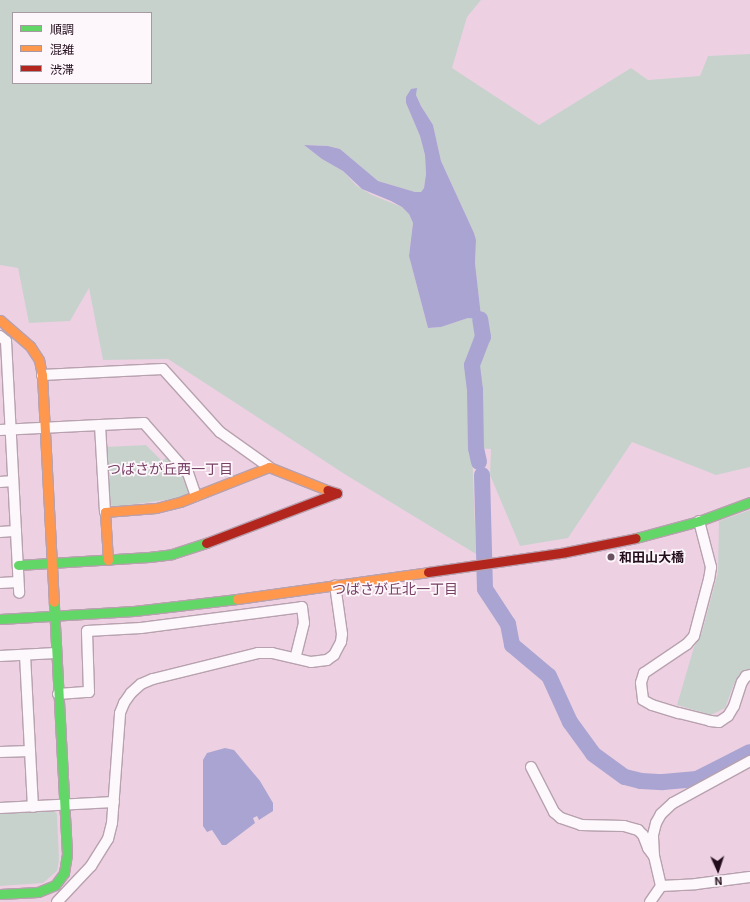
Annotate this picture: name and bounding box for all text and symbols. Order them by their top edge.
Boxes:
legend [12,12,152,84]
text: 順調 [50,20,74,37]
text: 混雑 [50,40,74,57]
text: 渋滞 [50,60,74,77]
district label: つばさが丘西一丁目 [107,460,233,476]
place label: 和田山大橋 [619,549,684,565]
marker: 和田山大橋 [606,552,616,562]
district label: つばさが丘北一丁目 [332,580,458,596]
north arrow [698,850,738,890]
text: N [714,874,723,890]

